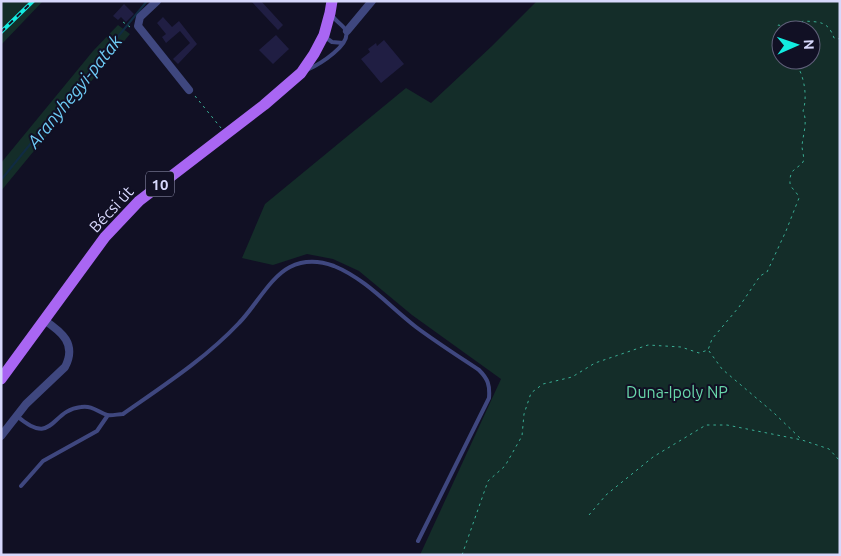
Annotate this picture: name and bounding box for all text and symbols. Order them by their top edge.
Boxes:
north arrow [771,20,821,70]
water label: Aranyhegyi-patak [22,30,126,152]
text: N [801,39,817,50]
road number: 10 [146,172,174,196]
street label: Bécsi út [85,182,137,236]
park label: Duna-Ipoly NP [626,383,728,401]

